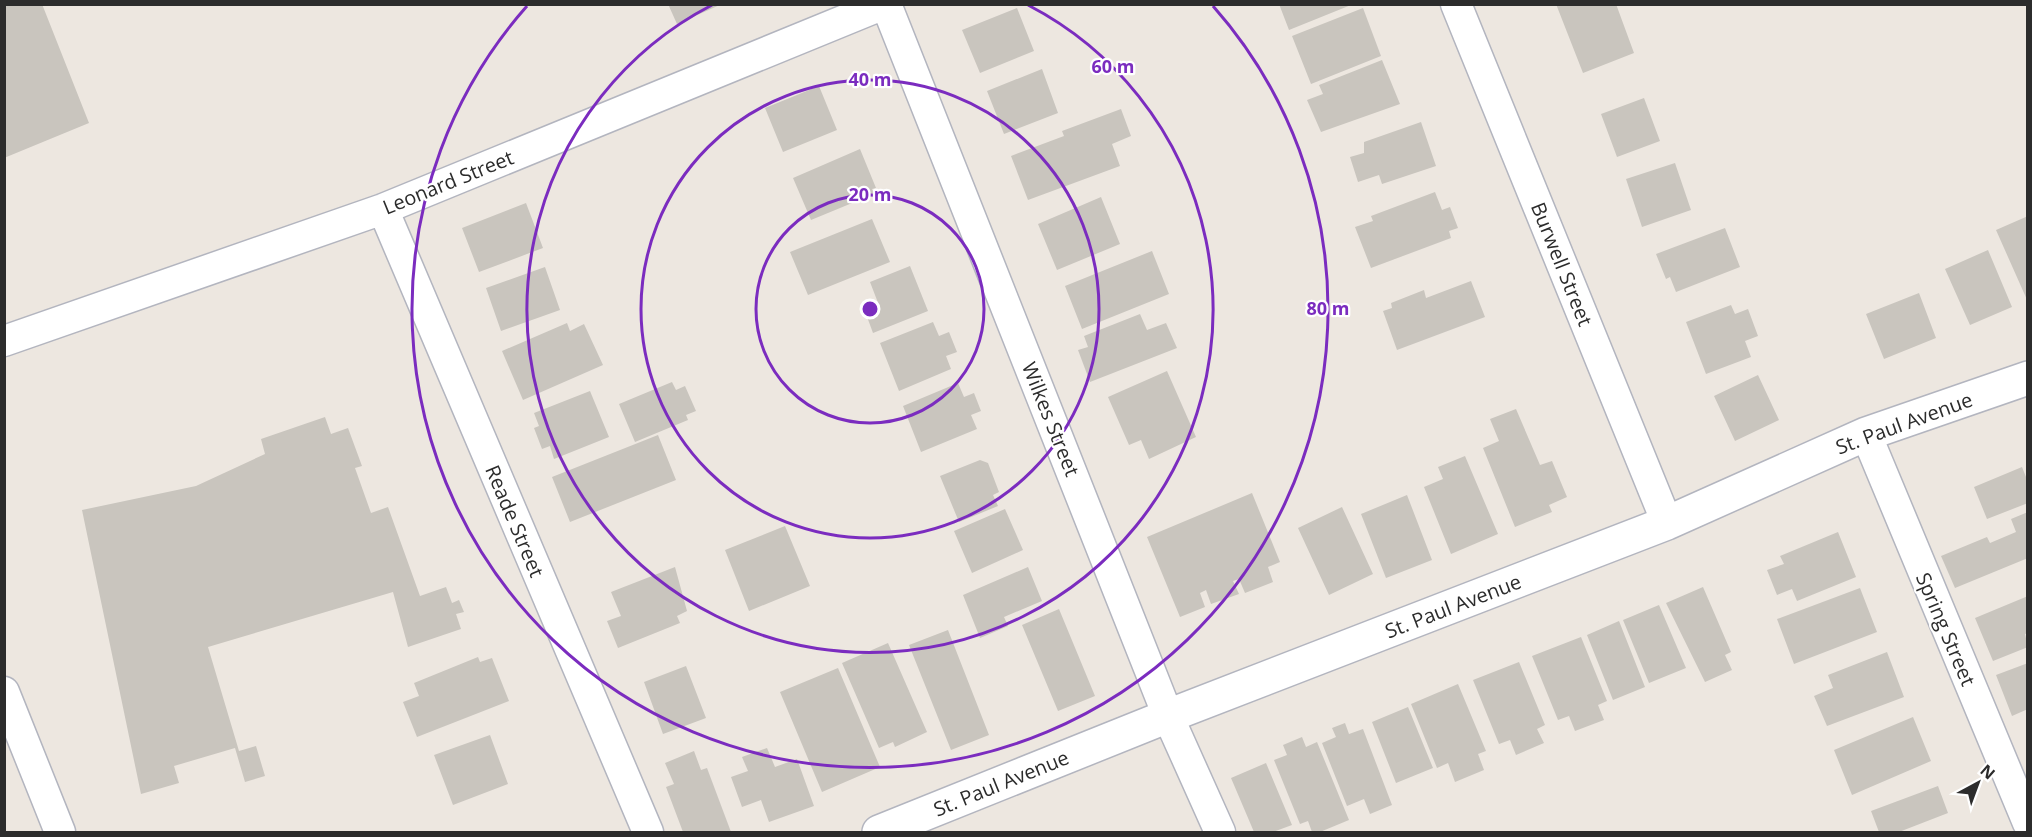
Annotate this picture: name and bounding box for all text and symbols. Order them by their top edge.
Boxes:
text: 60 m [1092,54,1134,78]
text: 40 m [849,67,891,91]
street label: Leonard Street [379,144,517,220]
text: 20 m [849,182,891,206]
street label: Burwell Street [1525,198,1599,330]
text: 80 m [1307,296,1349,320]
centre of rings [860,299,880,319]
street label: Wilkes Street [1016,358,1086,480]
street label: St. Paul Avenue [1832,386,1976,460]
street label: Reade Street [479,461,551,581]
street label: St. Paul Avenue [1381,568,1525,644]
street label: Spring Street [1910,568,1982,690]
street label: St. Paul Avenue [929,744,1073,822]
north arrow [1948,753,2008,813]
text: N [1976,759,2000,784]

